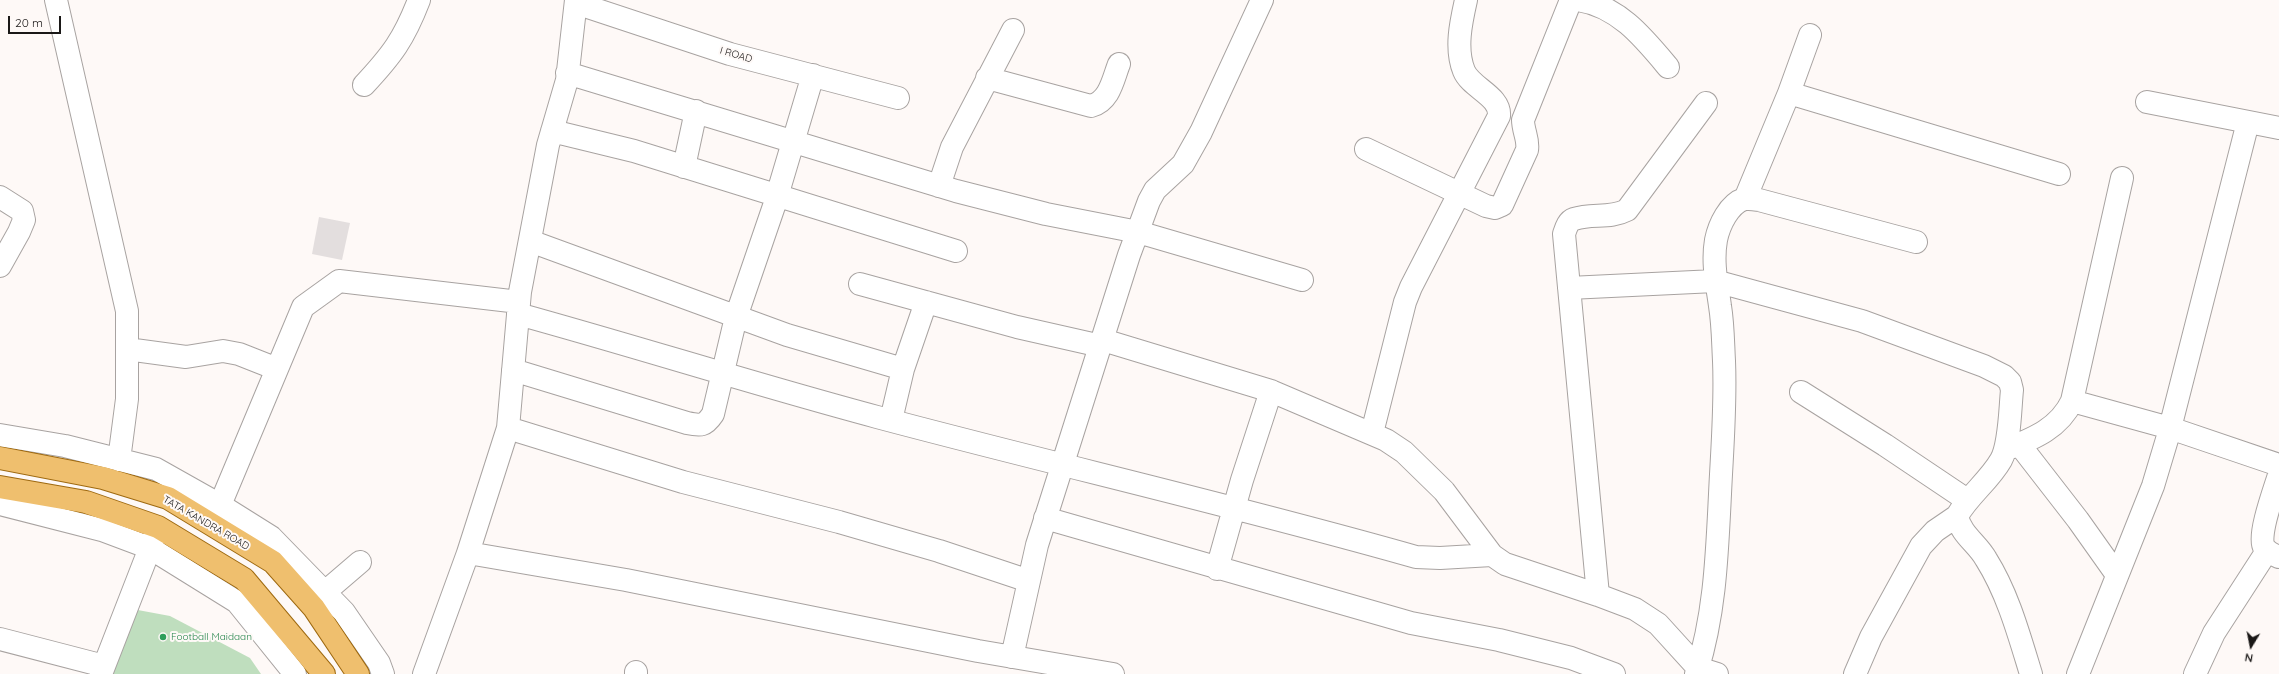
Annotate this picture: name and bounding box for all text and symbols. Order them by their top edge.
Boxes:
scale bar [10,8,63,34]
text: 20 m [15,15,43,30]
street label: I ROAD [718,45,754,65]
street label: TATA KANDRA ROAD [161,493,251,553]
north arrow [2231,626,2271,666]
place label: Football Maidaan [171,631,252,643]
marker: Football Maidaan [158,632,168,642]
text: N [2244,650,2254,665]

